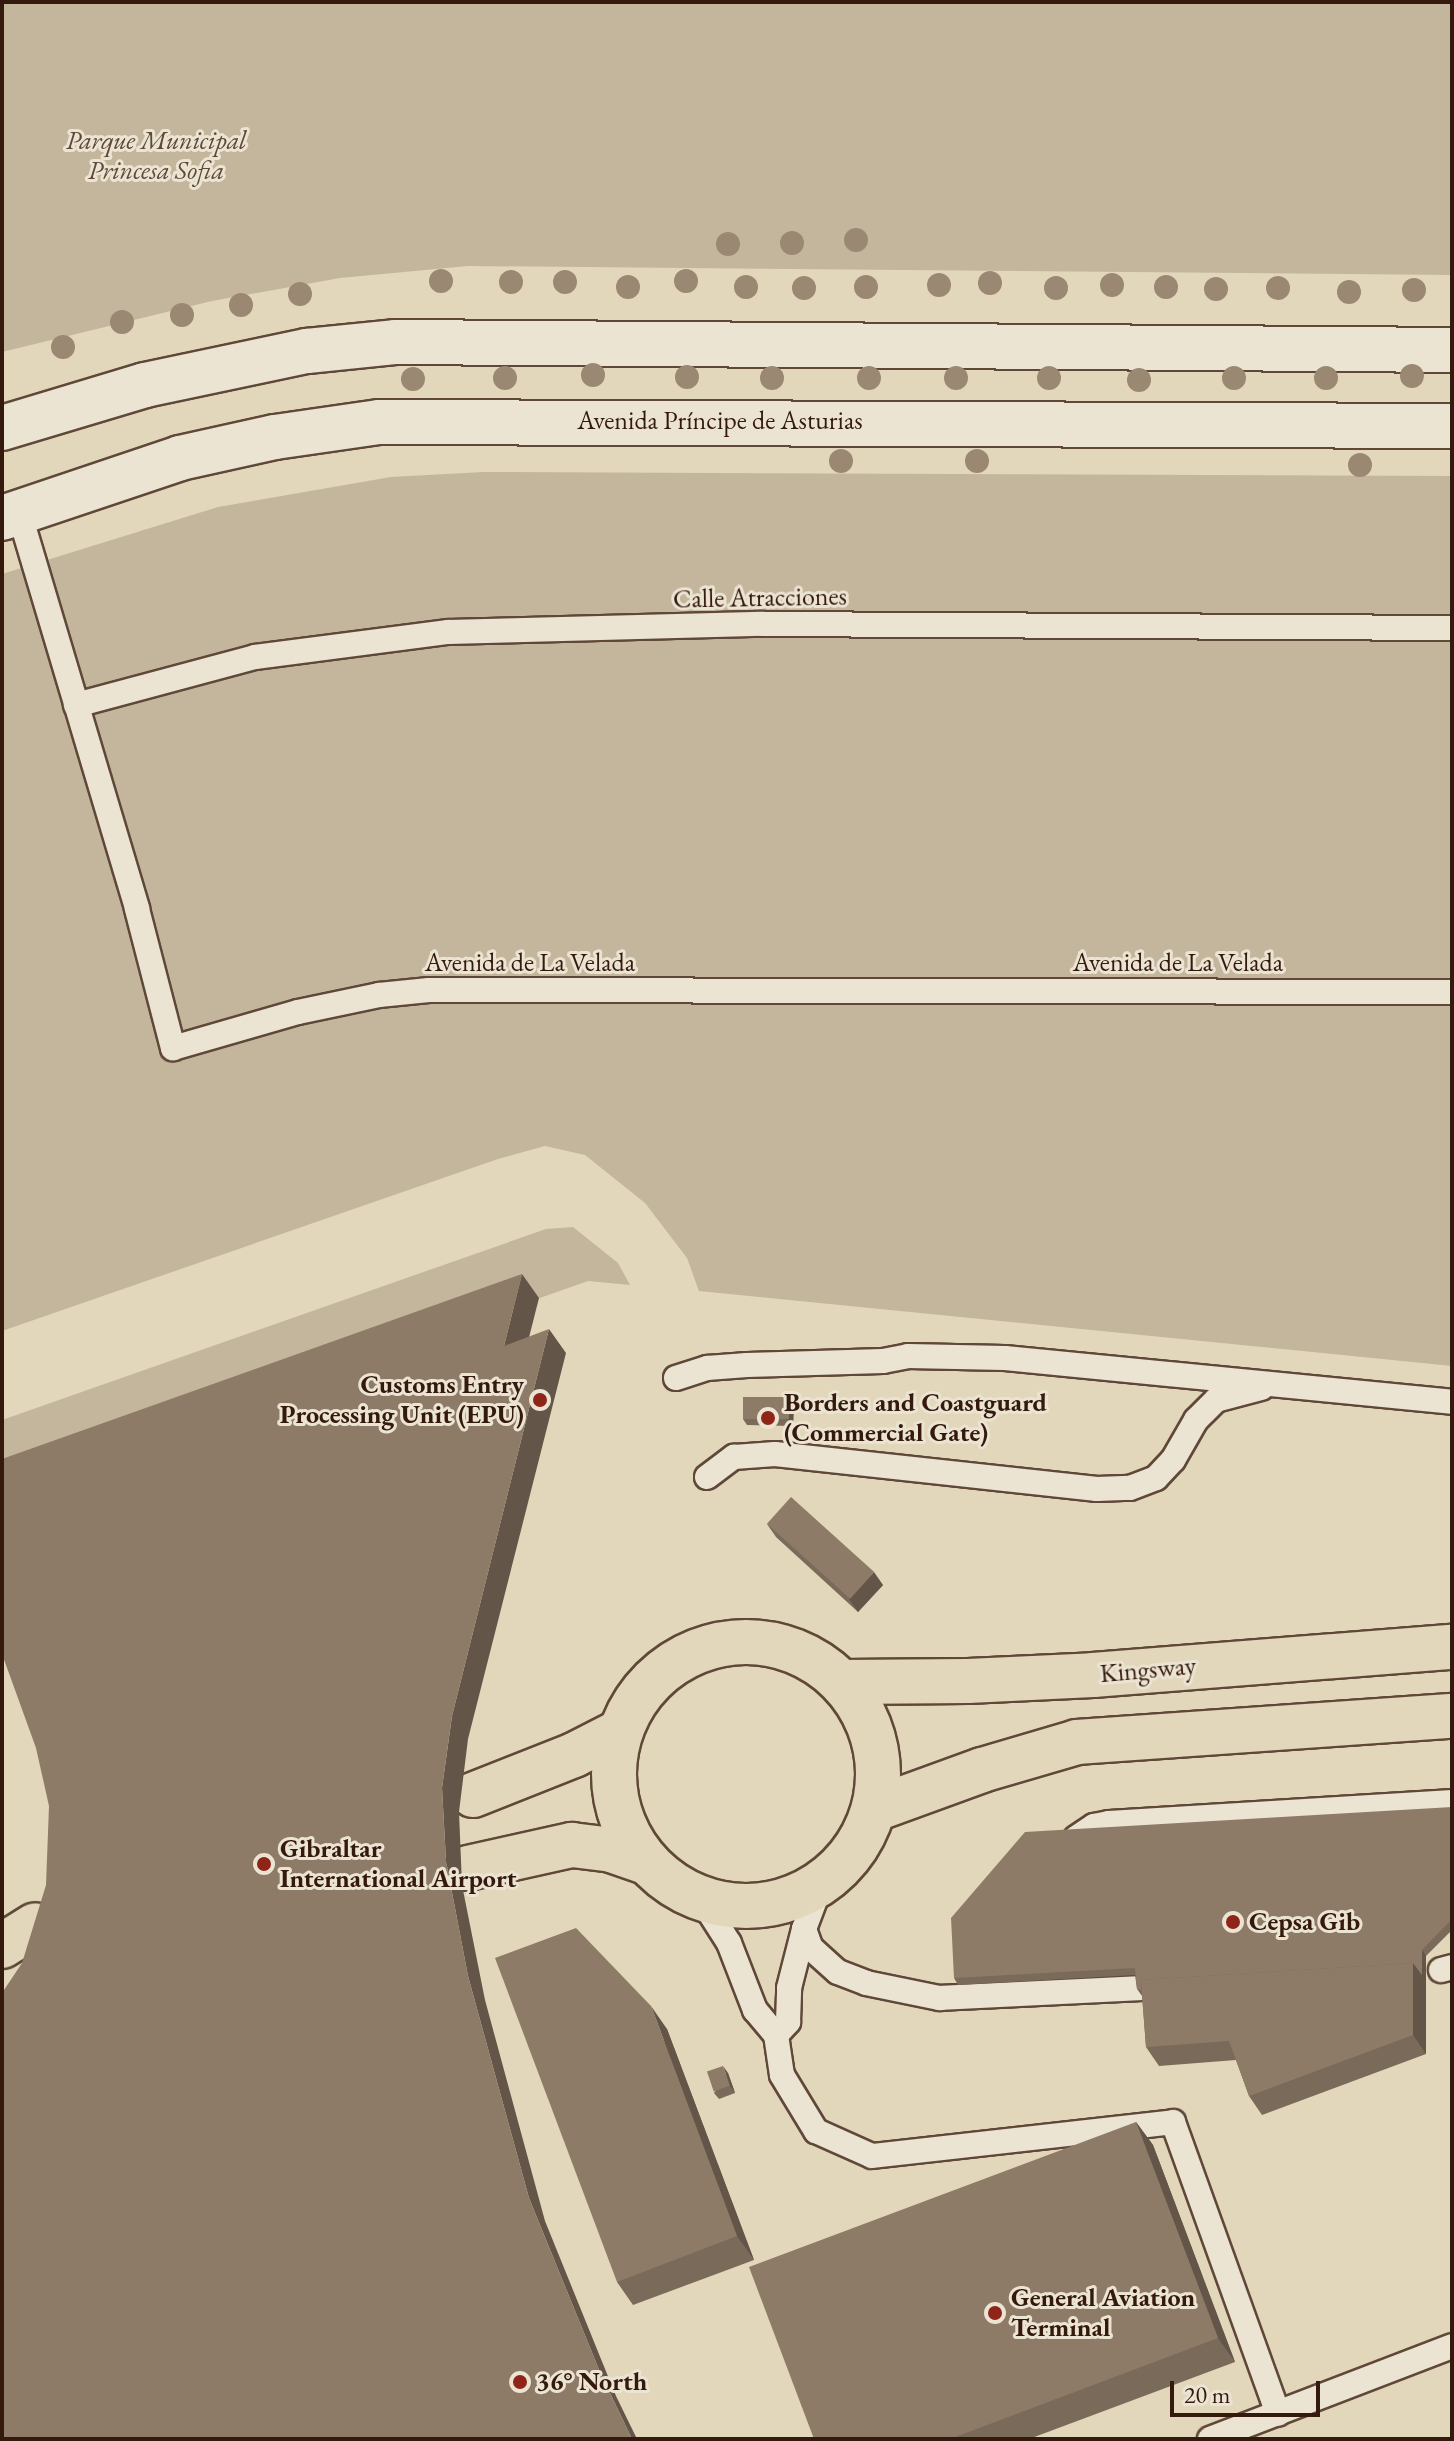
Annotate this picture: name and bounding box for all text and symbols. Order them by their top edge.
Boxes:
park label: Parque Municipal Princesa Sofia [66,125,246,186]
street label: Avenida Príncipe de Asturias [577,405,863,437]
street label: Calle Atracciones [673,581,847,615]
street label: Avenida de La Velada [425,947,635,979]
street label: Avenida de La Velada [1073,947,1283,979]
place label: Customs Entry Processing Unit (EPU) [280,1369,524,1430]
place label: Borders and Coastguard (Commercial Gate) [784,1387,1047,1448]
marker: Customs Entry Processing Unit (EPU) [531,1391,549,1409]
marker: Borders and Coastguard (Commercial Gate) [759,1409,777,1427]
street label: Kingsway [1099,1650,1197,1690]
place label: Gibraltar International Airport [280,1833,516,1894]
marker: Gibraltar International Airport [255,1855,273,1873]
place label: Cepsa Gib [1249,1906,1360,1938]
marker: Cepsa Gib [1224,1913,1242,1931]
place label: General Aviation Terminal [1011,2282,1195,2344]
marker: General Aviation Terminal [986,2304,1004,2322]
scale bar [1174,2365,1324,2415]
place label: 36° North [536,2366,647,2398]
marker: 36° North [511,2373,529,2391]
text: 20 m [1184,2379,1231,2410]

